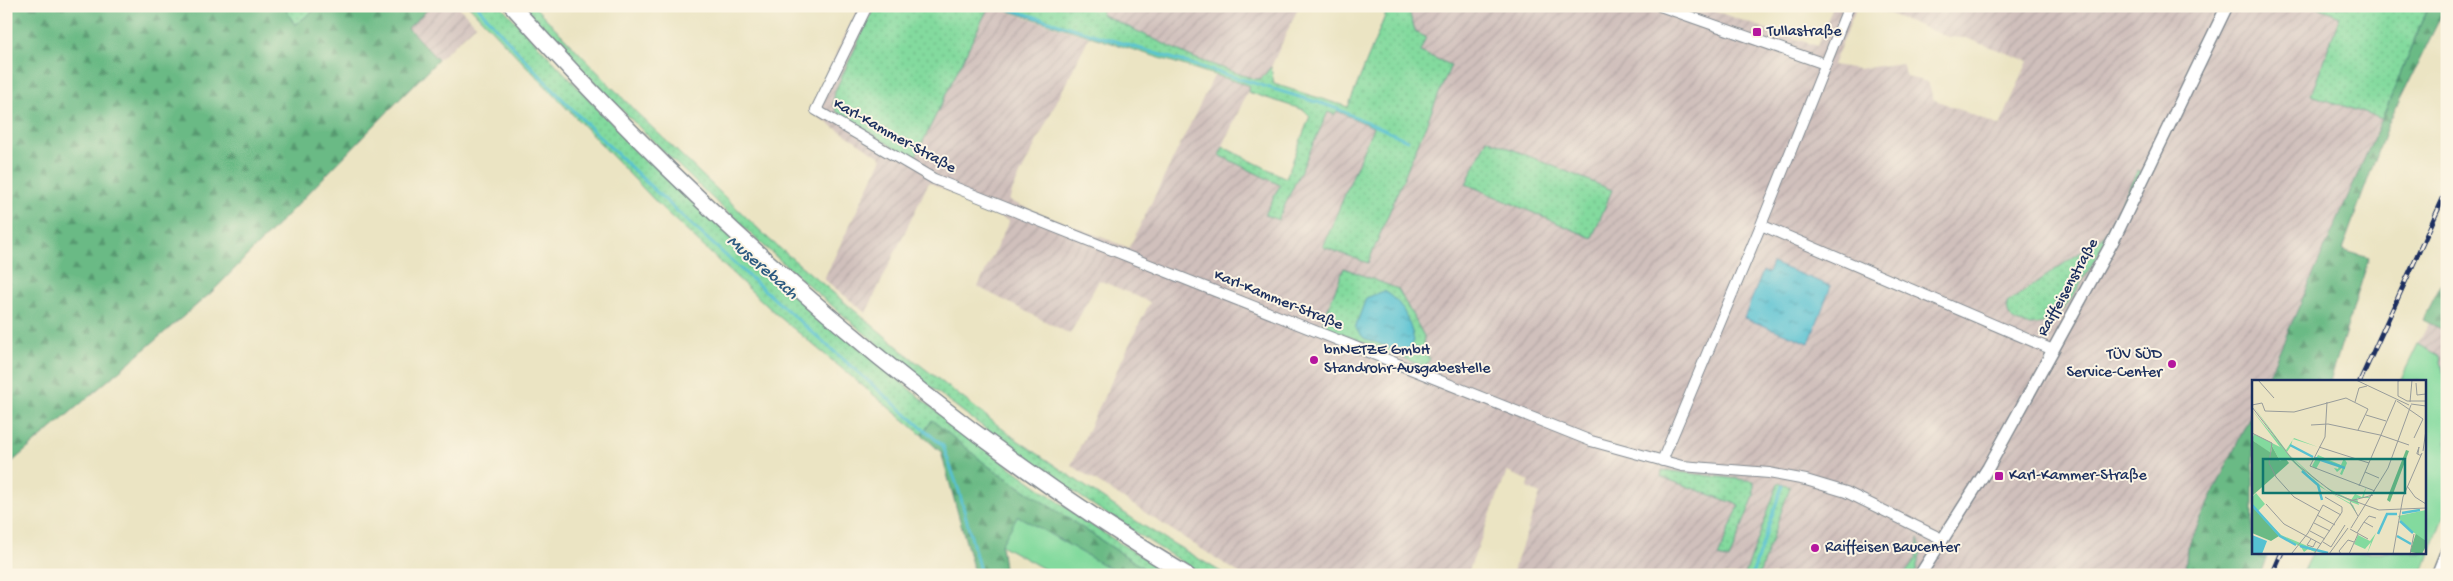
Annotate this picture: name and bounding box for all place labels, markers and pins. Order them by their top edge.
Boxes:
place label: Tullastraße [1766,23,1842,42]
marker: Tullastraße [1751,26,1763,38]
place label: bnNETZE GmbH Standrohr-Ausgabestelle [1324,342,1491,379]
place label: TÜV SÜD Service-Center [2066,346,2163,383]
marker: bnNETZE GmbH Standrohr-Ausgabestelle [1308,354,1320,366]
marker: TÜV SÜD Service-Center [2166,358,2178,370]
place label: Karl-Kammer-Straße [2009,467,2147,486]
marker: Karl-Kammer-Straße [1993,470,2005,482]
place label: Raiffeisen Baucenter [1825,539,1960,558]
marker: Raiffeisen Baucenter [1809,542,1821,554]

